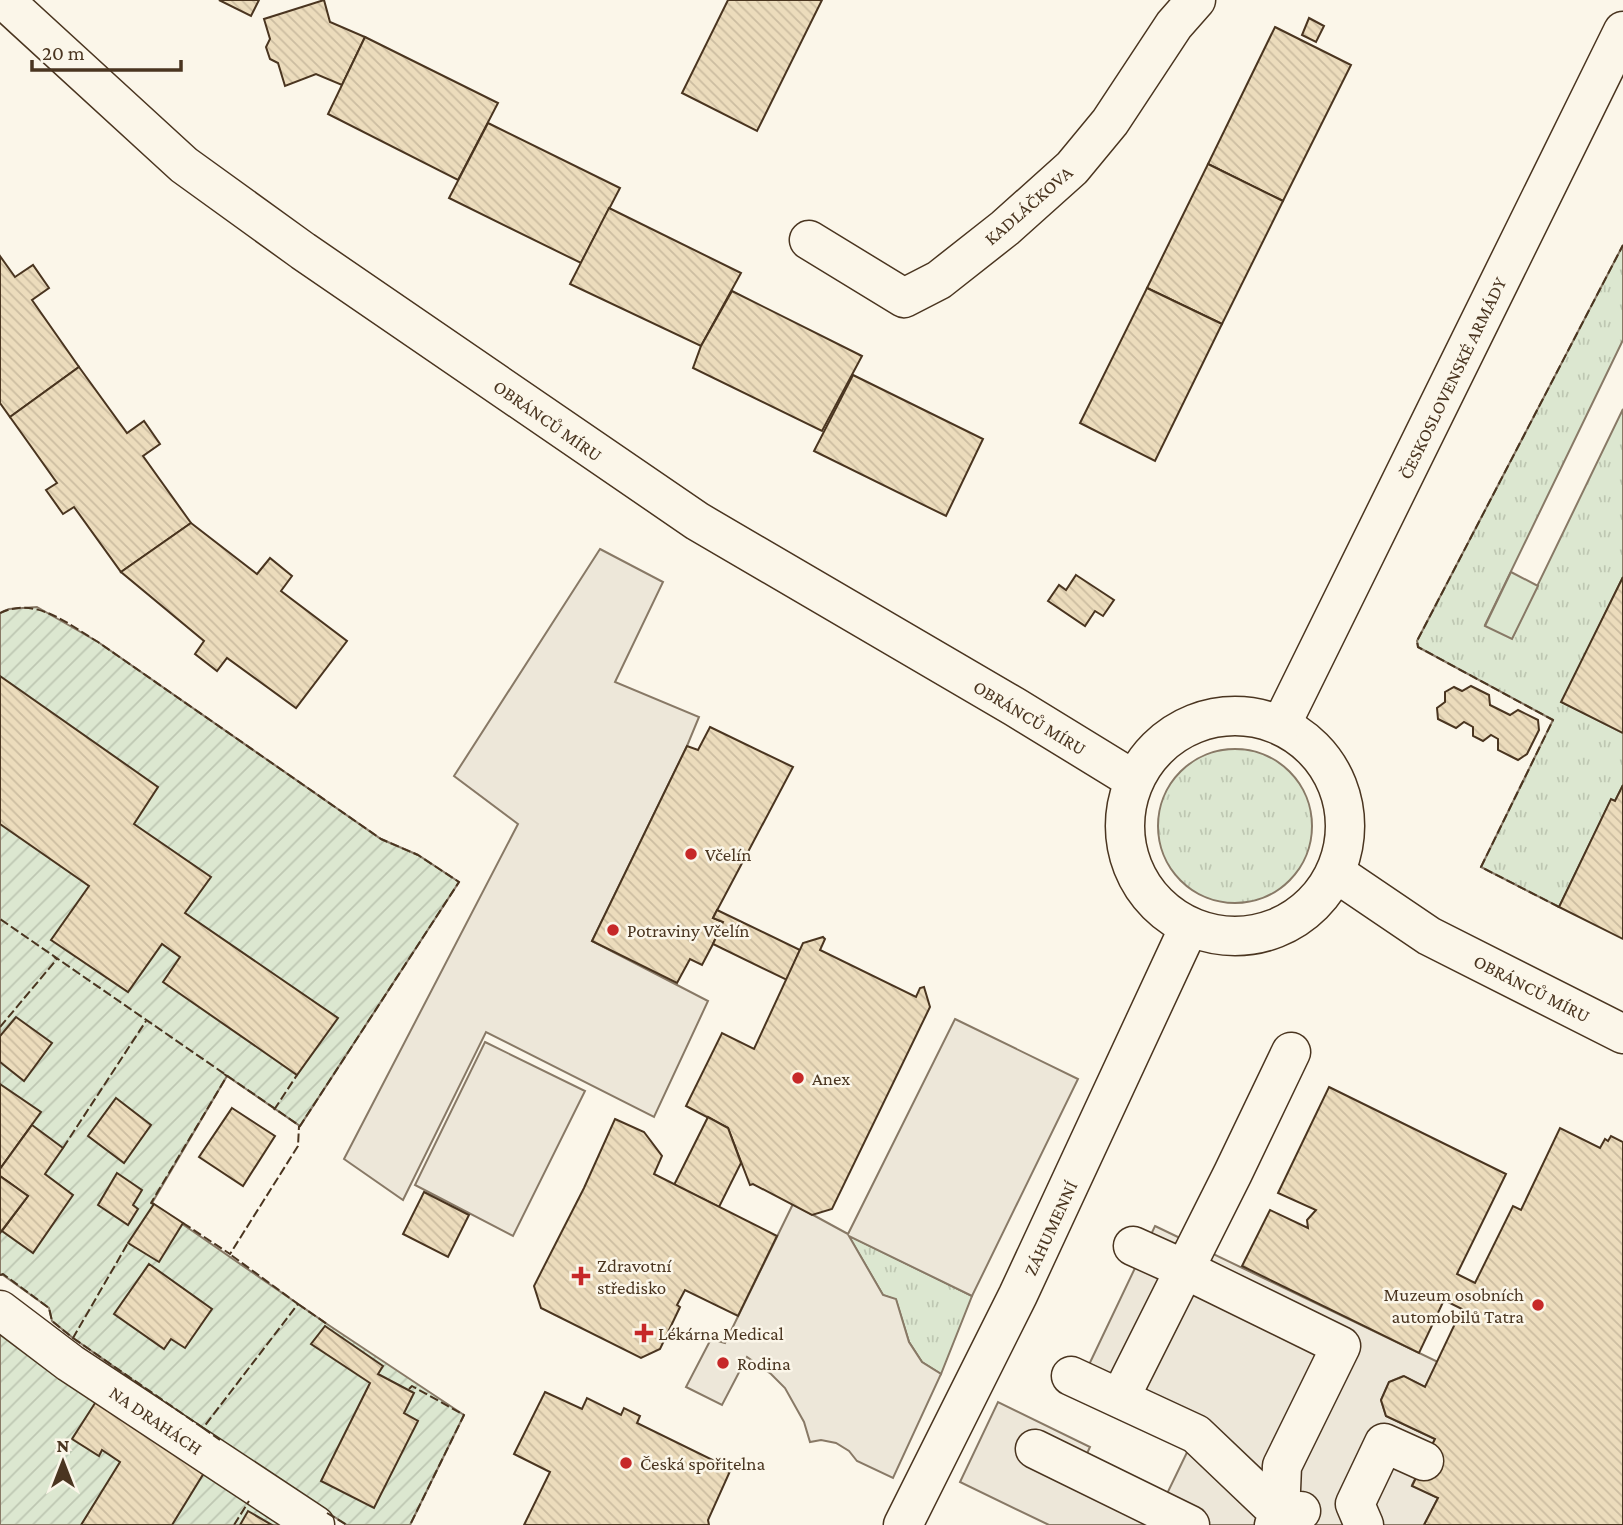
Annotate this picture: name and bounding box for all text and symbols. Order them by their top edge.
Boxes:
scale bar [32,28,180,72]
text: 20 m [42,41,85,65]
street label: KADLÁČKOVA [980,161,1077,249]
street label: ČESKOSLOVENSKÉ ARMÁDY [1394,273,1511,483]
street label: OBRÁNCŮ MÍRU [489,375,606,466]
street label: OBRÁNCŮ MÍRU [970,676,1090,759]
place label: Včelín [705,844,751,865]
marker: Včelín [683,846,699,862]
place label: Potraviny Včelín [627,920,750,941]
marker: Potraviny Včelín [605,922,621,938]
street label: OBRÁNCŮ MÍRU [1470,950,1593,1027]
place label: Anex [812,1068,850,1089]
marker: Anex [790,1070,806,1086]
street label: ZÁHUMENNÍ [1019,1177,1082,1279]
place label: Zdravotní středisko [597,1255,672,1298]
marker: Zdravotní středisko [571,1266,591,1286]
place label: Muzeum osobních automobilů Tatra [1384,1284,1524,1327]
marker: Muzeum osobních automobilů Tatra [1530,1297,1546,1313]
place label: Lékárna Medical [658,1323,784,1344]
marker: Lékárna Medical [636,1325,652,1341]
place label: Rodina [737,1353,791,1374]
marker: Rodina [715,1355,731,1371]
street label: NA DRAHÁCH [105,1382,206,1459]
north arrow [28,1427,98,1497]
text: N [57,1435,70,1456]
place label: Česká spořitelna [640,1453,766,1474]
marker: Česká spořitelna [618,1455,634,1471]

